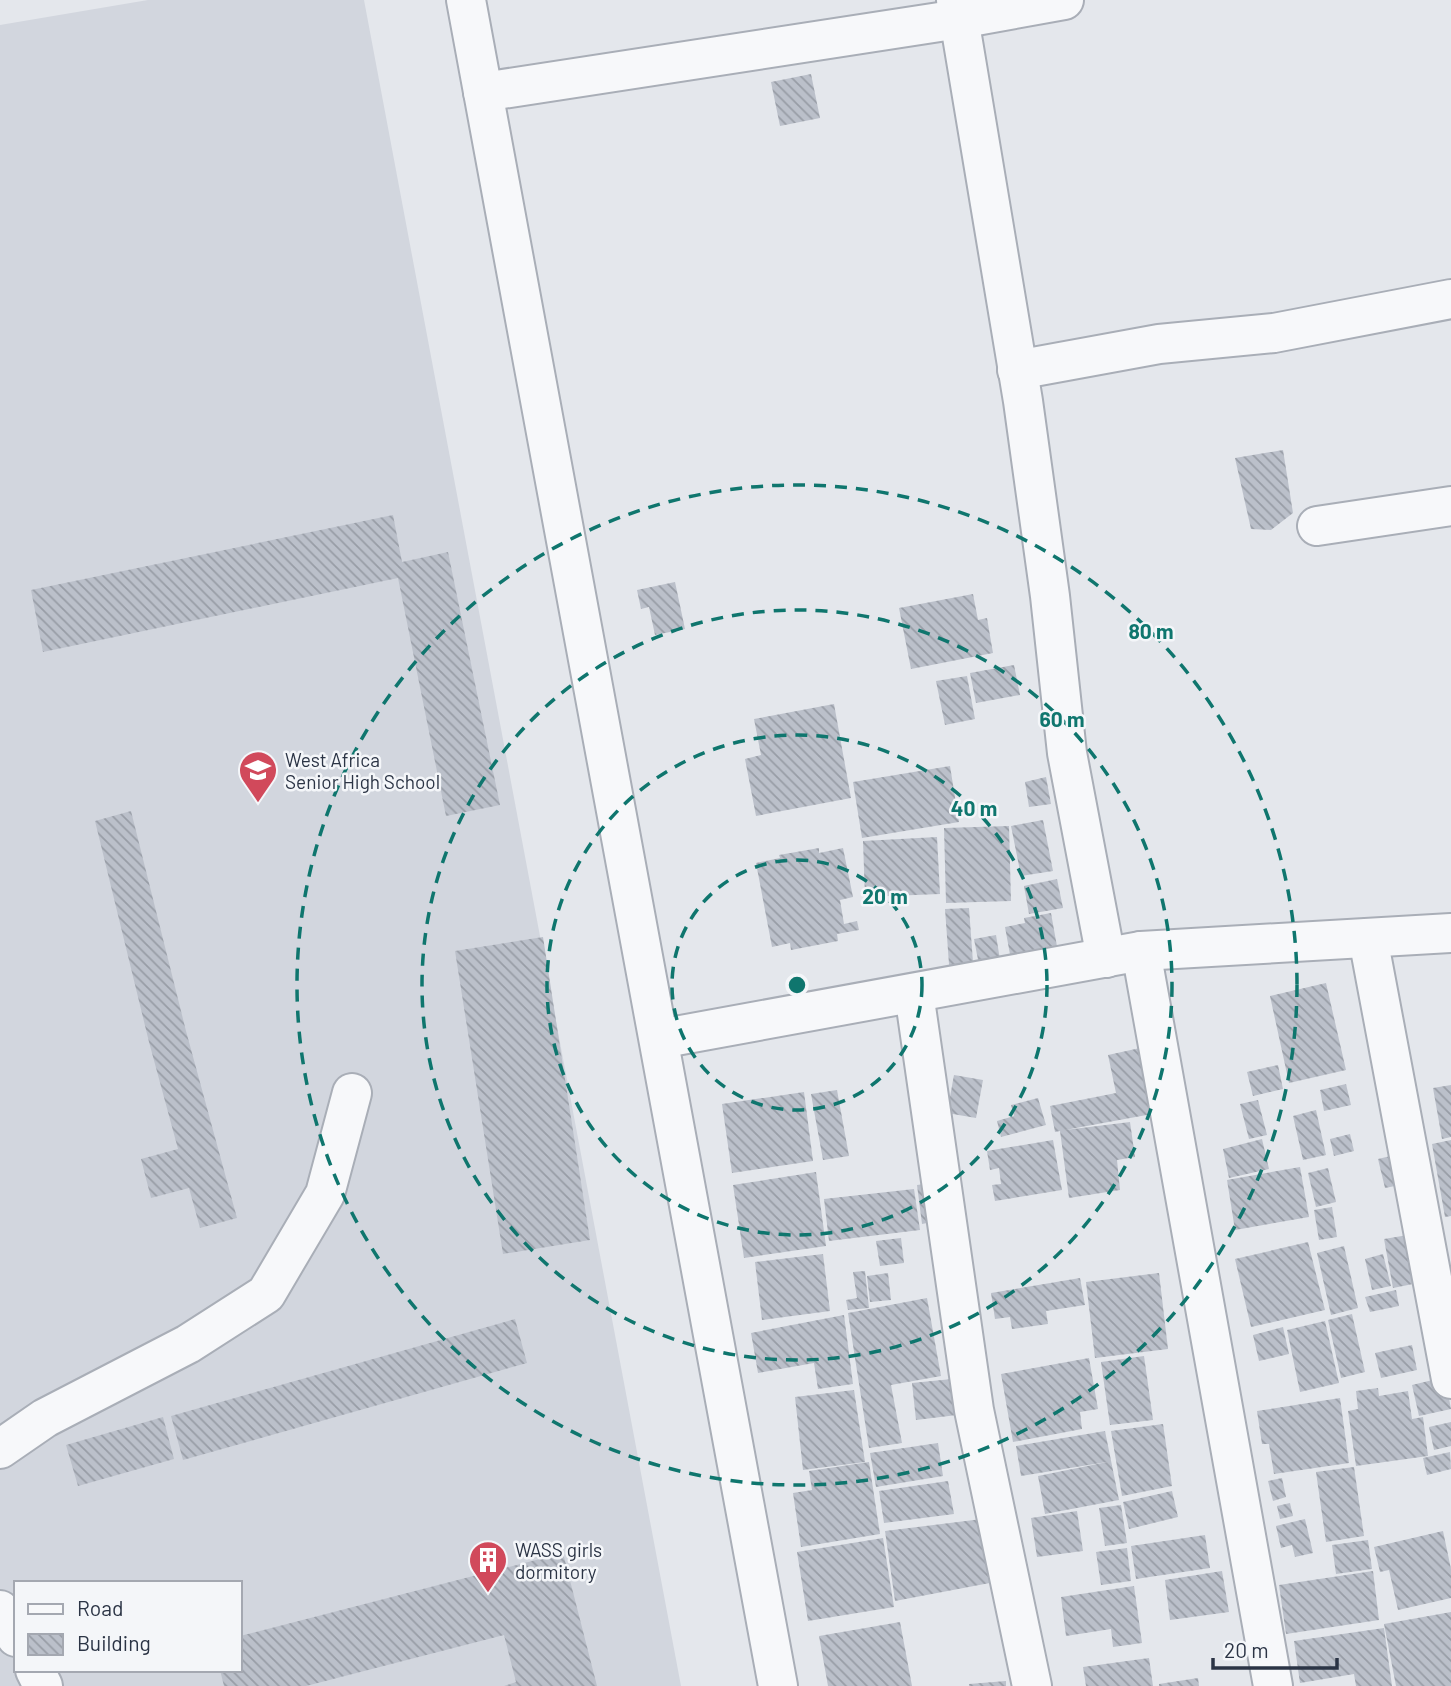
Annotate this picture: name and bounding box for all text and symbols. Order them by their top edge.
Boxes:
text: 80 m [1128,618,1174,643]
text: 60 m [1040,706,1084,731]
place label: West Africa Senior High School [285,748,440,793]
school or university icon: West Africa Senior High School [237,749,279,804]
text: 40 m [951,795,997,820]
text: 20 m [862,883,908,908]
centre of rings [785,973,809,997]
place label: WASS girls dormitory [515,1538,602,1583]
building icon: WASS girls dormitory [467,1539,509,1594]
legend [14,1581,242,1672]
text: Road [77,1595,123,1620]
scale bar [1213,1626,1337,1670]
text: Building [77,1630,151,1655]
text: 20 m [1224,1637,1269,1662]

